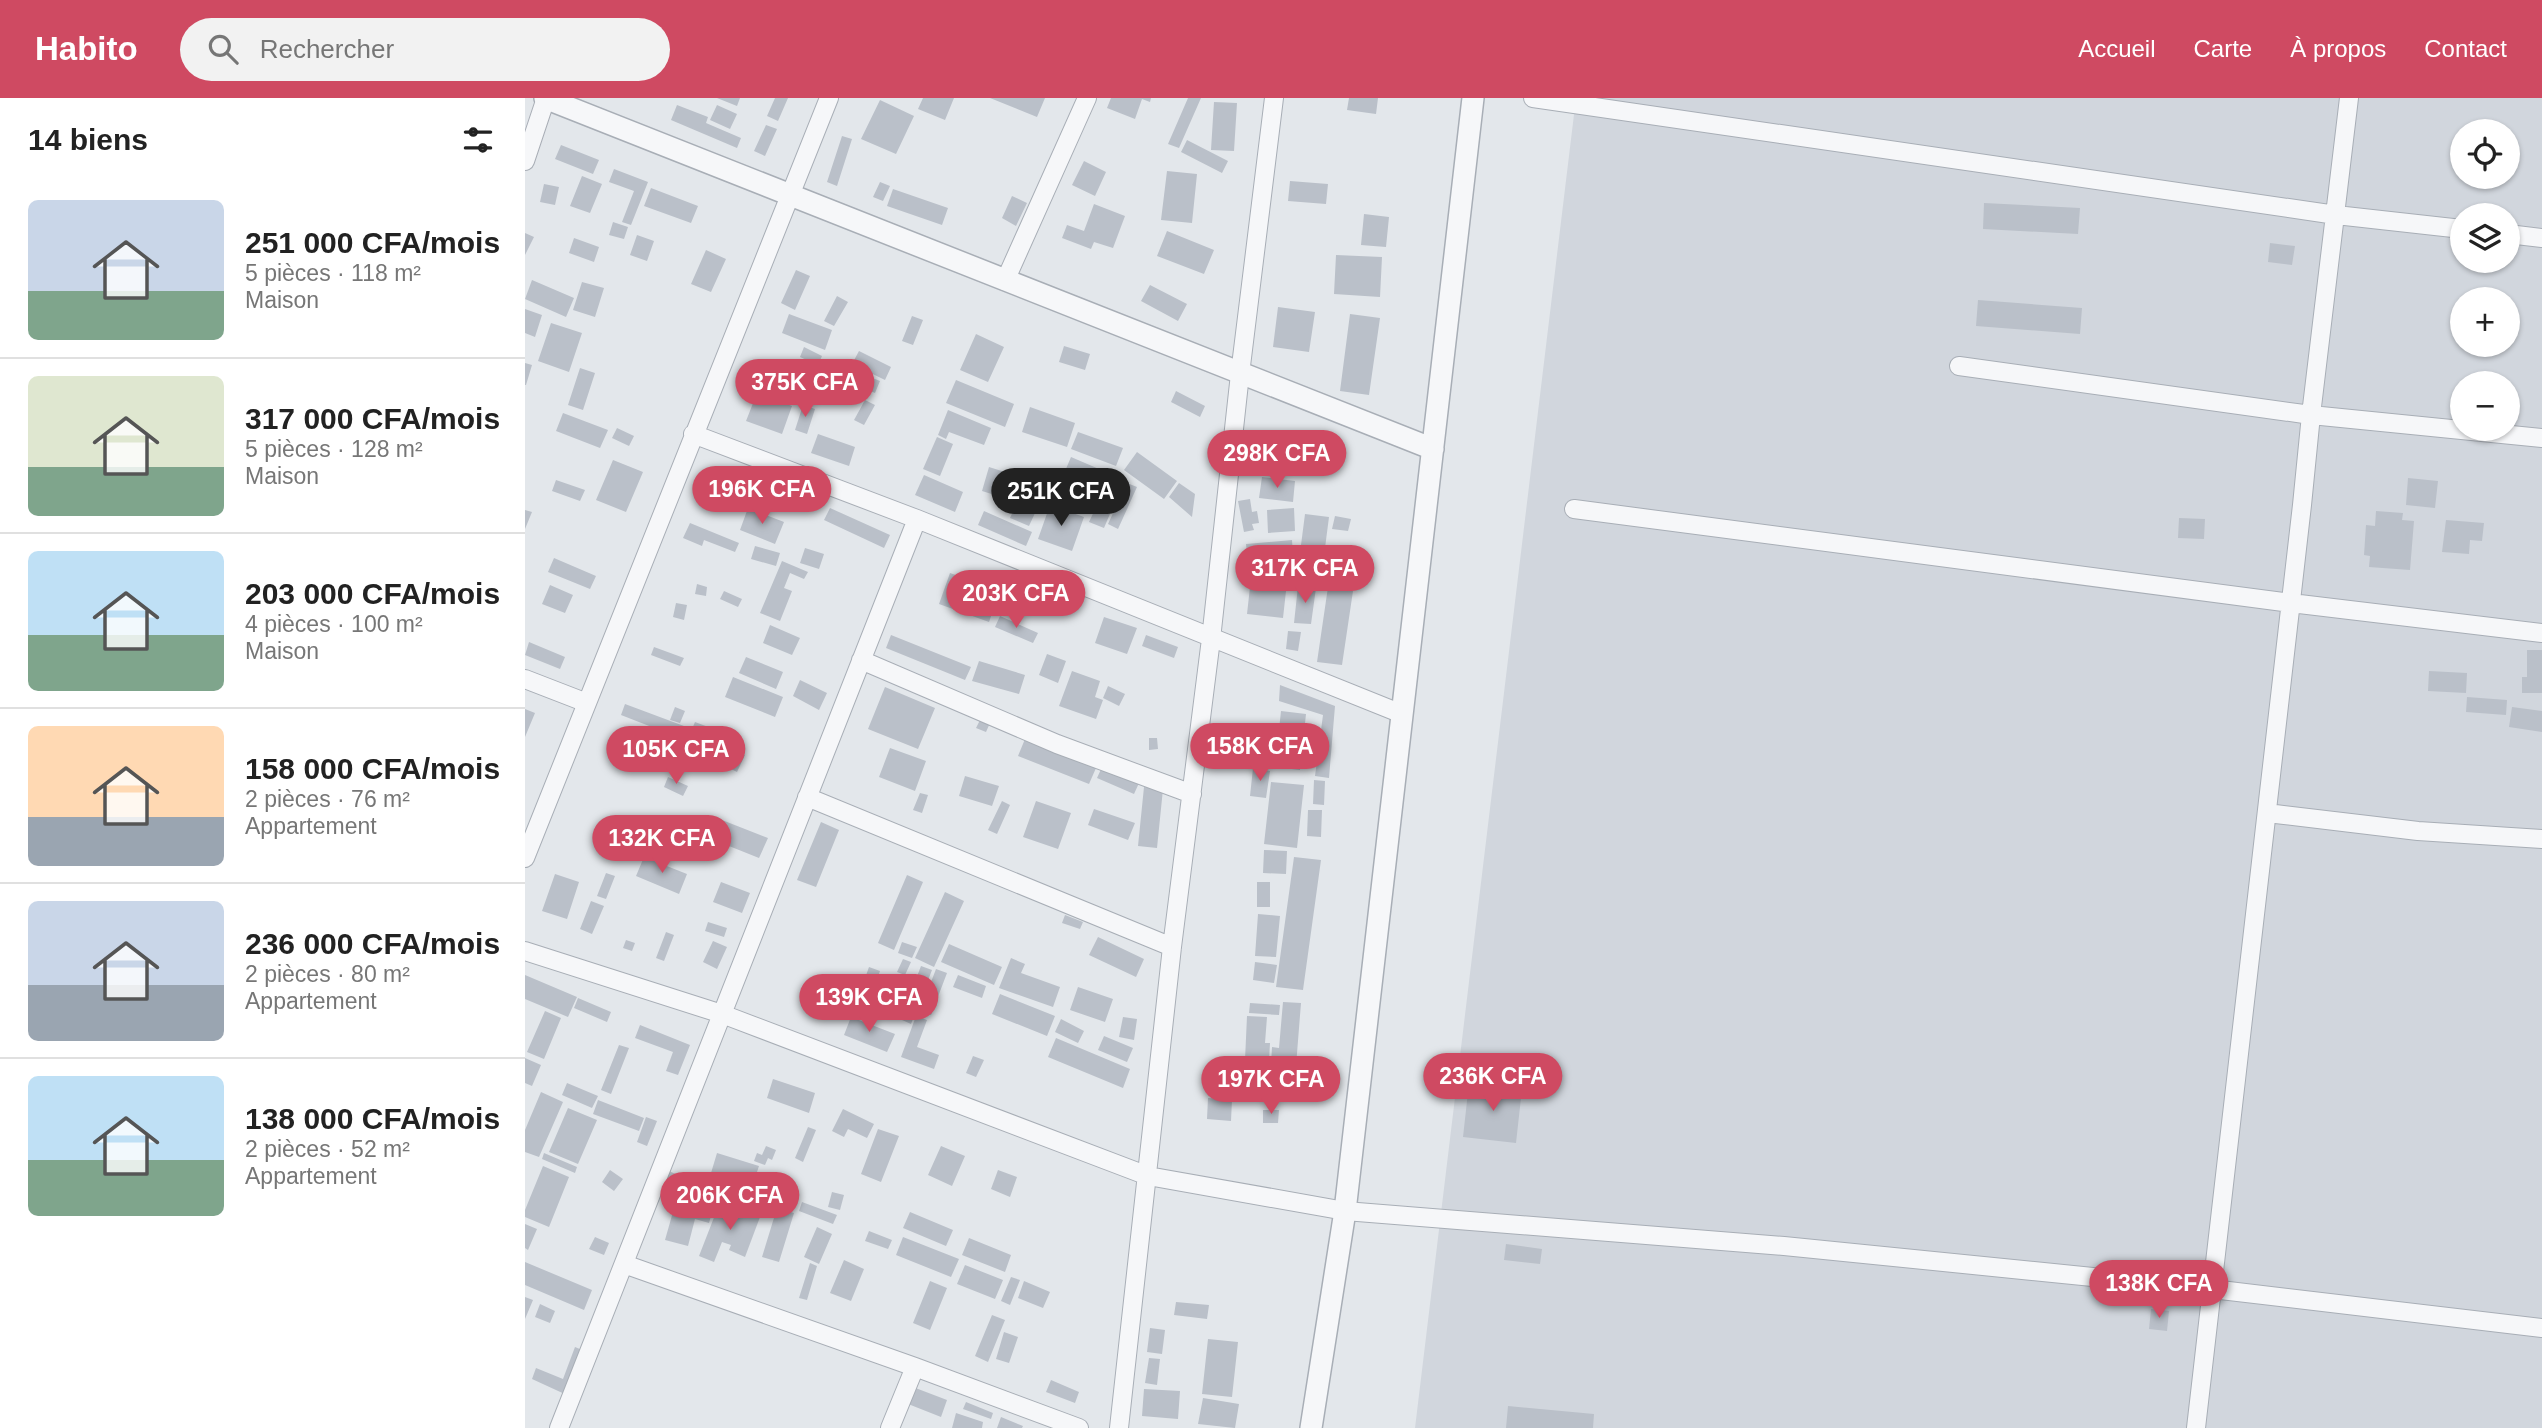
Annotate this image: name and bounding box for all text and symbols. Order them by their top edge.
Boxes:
search box [180,18,670,81]
text: Habito [35,30,138,67]
icon: search [204,30,242,68]
text: Rechercher [260,34,394,64]
text: Accueil [2078,35,2156,62]
text: Carte [2194,35,2252,62]
text: À propos [2290,35,2386,62]
text: Contact [2424,35,2507,62]
map controls [2450,119,2520,441]
button: locate [2450,119,2520,189]
icon: filters [459,121,497,159]
text: 14 biens [28,123,148,156]
button: layers [2450,203,2520,273]
text: 251 000 CFA/mois [245,226,500,259]
icon: home [84,228,168,312]
text: 5 pièces · 118 m² [245,260,421,286]
text: Maison [245,287,319,313]
button: + [2450,287,2520,357]
pin: 375K CFA [733,360,877,419]
text: 375K CFA [751,369,859,395]
button: − [2450,371,2520,441]
text: 317 000 CFA/mois [245,402,500,435]
icon: home [84,404,168,488]
pin: 298K CFA [1205,430,1349,490]
text: 5 pièces · 128 m² [245,436,423,462]
text: 298K CFA [1223,440,1331,466]
text: Maison [245,463,319,489]
pin: 196K CFA [690,466,834,526]
pin: 251K CFA [989,468,1133,528]
text: 196K CFA [708,476,816,502]
text: 251K CFA [1007,478,1115,504]
pin: 317K CFA [1233,546,1377,605]
text: 317K CFA [1251,555,1359,581]
pin: 203K CFA [944,570,1088,630]
text: 203 000 CFA/mois [245,577,500,610]
icon: home [84,579,168,663]
text: 203K CFA [962,580,1070,606]
text: 4 pièces · 100 m² [245,611,423,637]
text: Maison [245,638,319,664]
pin: 158K CFA [1188,724,1332,783]
pin: 105K CFA [604,726,748,786]
text: 158K CFA [1206,733,1314,759]
text: 105K CFA [622,736,730,762]
text: 158 000 CFA/mois [245,752,500,785]
icon: home [84,754,168,838]
text: 2 pièces · 76 m² [245,786,410,812]
text: Appartement [245,813,377,839]
pin: 132K CFA [590,816,734,875]
text: 132K CFA [608,825,716,851]
text: 236 000 CFA/mois [245,927,500,960]
icon: home [84,929,168,1013]
text: 2 pièces · 80 m² [245,961,410,987]
pin: 139K CFA [797,974,941,1034]
text: 139K CFA [815,984,923,1010]
text: Appartement [245,988,377,1014]
pin: 236K CFA [1421,1054,1565,1113]
pin: 197K CFA [1199,1056,1343,1116]
text: 236K CFA [1439,1063,1547,1089]
text: 197K CFA [1217,1066,1325,1092]
text: 138 000 CFA/mois [245,1102,500,1135]
icon: home [84,1104,168,1188]
text: 2 pièces · 52 m² [245,1136,410,1162]
text: Appartement [245,1163,377,1189]
pin: 206K CFA [658,1172,802,1232]
text: 206K CFA [676,1182,784,1208]
pin: 138K CFA [2087,1260,2231,1320]
text: 138K CFA [2105,1270,2213,1296]

